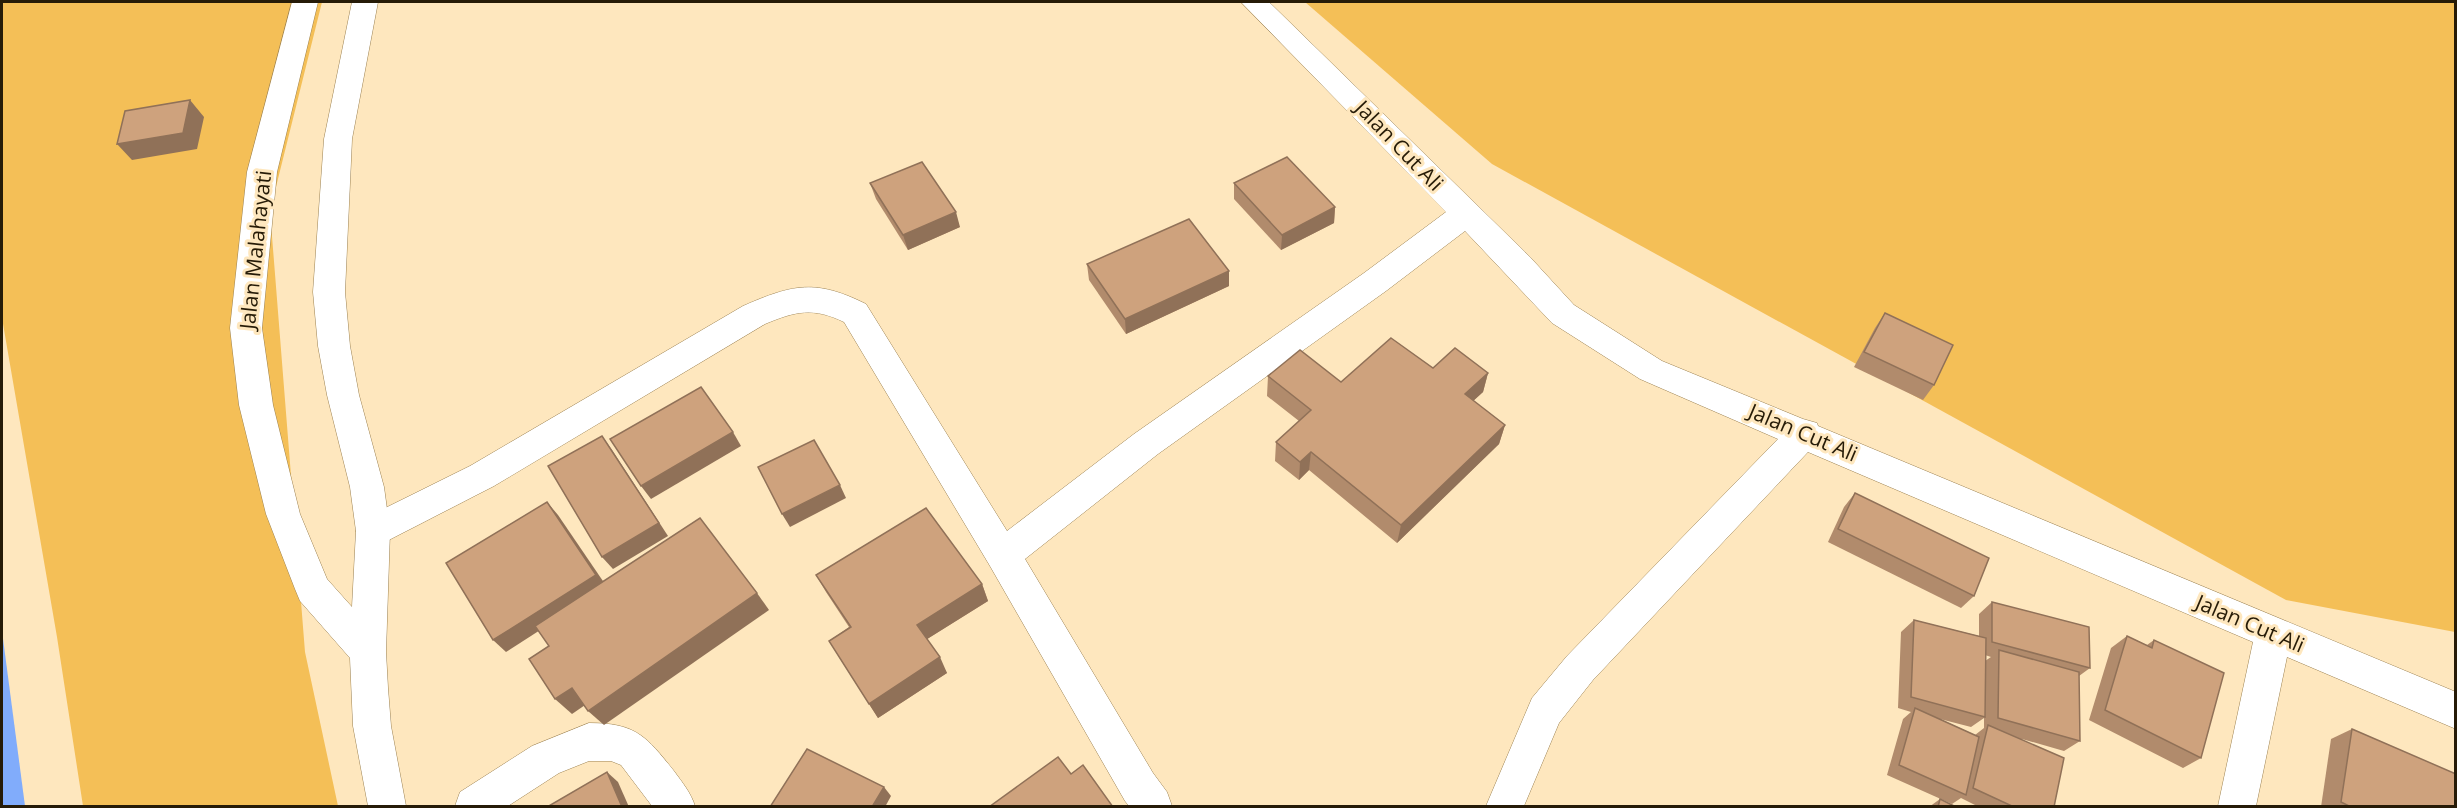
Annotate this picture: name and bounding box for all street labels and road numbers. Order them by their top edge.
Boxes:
street label: Jalan Cut Ali [1348,93,1450,197]
street label: Jalan Malahayati [233,169,277,333]
street label: Jalan Cut Ali [1743,396,1862,468]
street label: Jalan Cut Ali [2190,587,2309,659]

